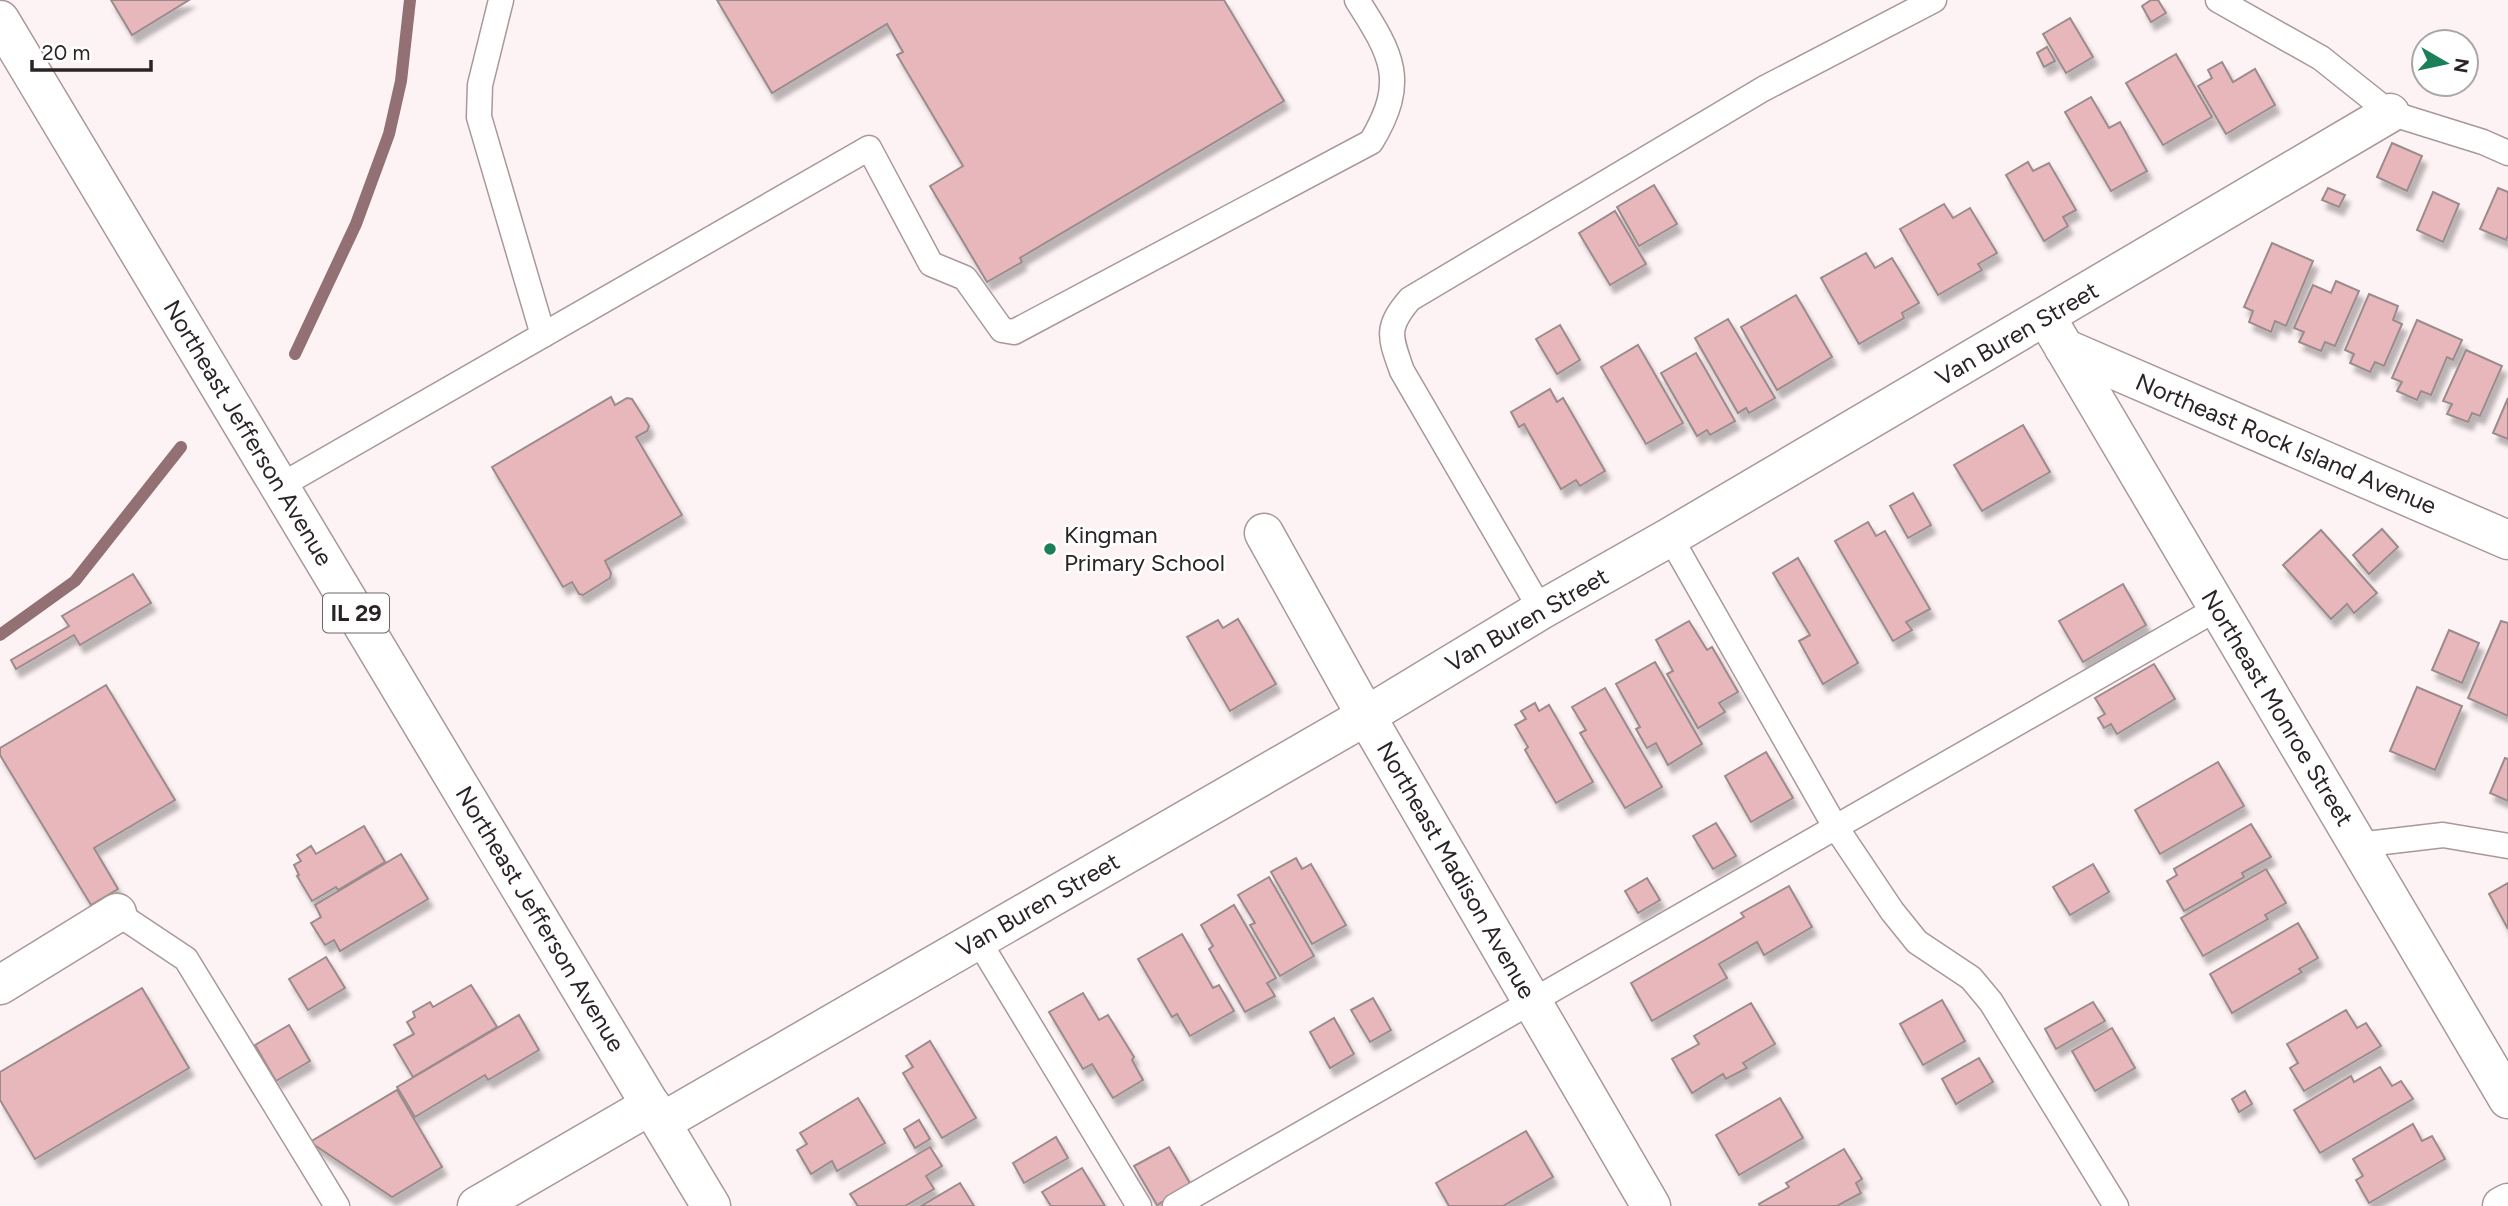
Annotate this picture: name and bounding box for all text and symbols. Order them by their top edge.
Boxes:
scale bar [32,28,150,72]
north arrow [2410,28,2480,98]
text: 20 m [42,40,90,65]
text: N [2449,57,2474,75]
street label: Van Buren Street [1930,275,2103,392]
street label: Northeast Jefferson Avenue [158,295,339,571]
street label: Northeast Rock Island Avenue [2131,367,2441,520]
place label: Kingman Primary School [1064,520,1225,577]
marker: Kingman Primary School [1042,541,1058,557]
street label: Van Buren Street [1440,561,1613,678]
street label: Northeast Monroe Street [2195,584,2360,831]
road number: IL 29 [323,594,389,632]
street label: Northeast Madison Avenue [1371,736,1542,1004]
street label: Northeast Jefferson Avenue [450,781,631,1057]
street label: Van Buren Street [951,846,1124,963]

